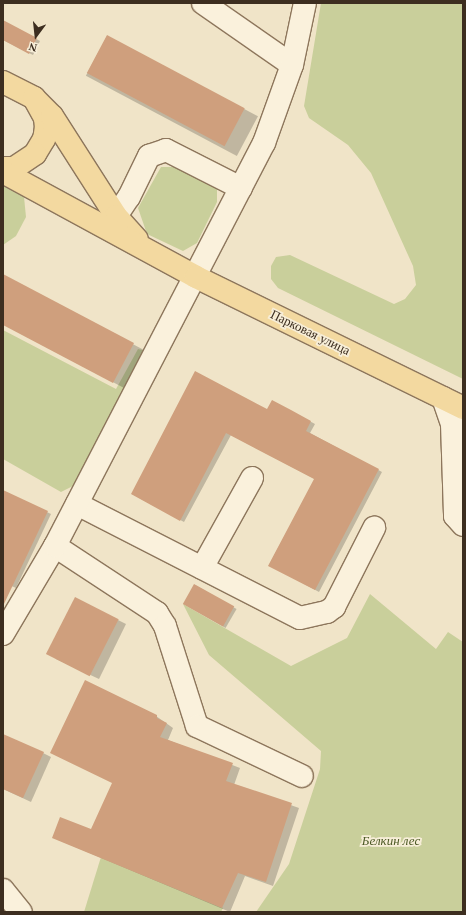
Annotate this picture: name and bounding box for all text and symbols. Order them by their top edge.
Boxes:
north arrow [16,16,56,56]
text: N [28,41,38,54]
street label: Парковая улица [268,307,352,359]
park label: Белкин лес [362,833,420,849]

